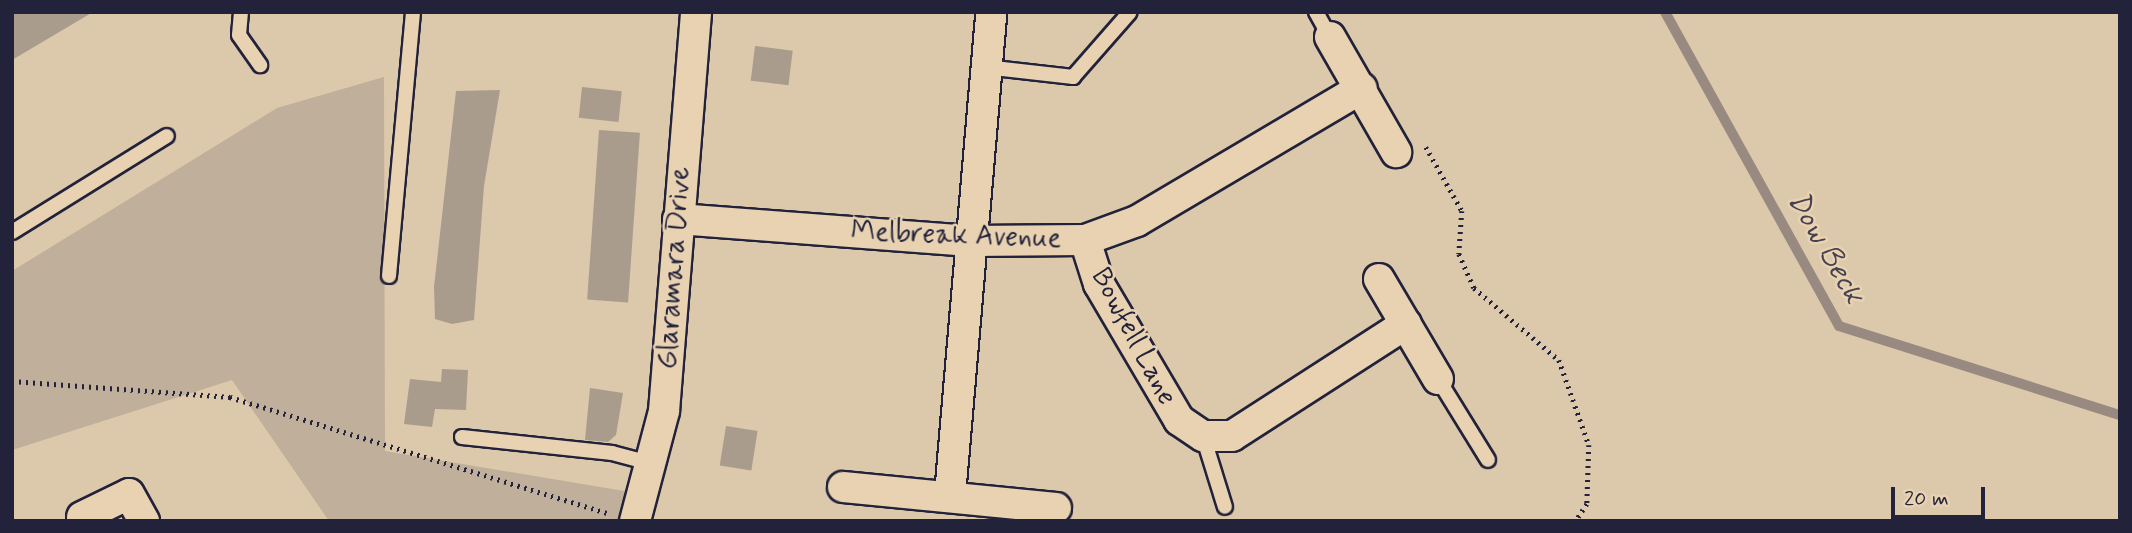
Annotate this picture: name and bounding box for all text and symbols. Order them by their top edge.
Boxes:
street label: Glaramara Drive [651,167,699,369]
water label: Dow Beck [1779,185,1871,311]
street label: Melbreak Avenue [849,216,1063,256]
street label: Bowfell Lane [1082,262,1184,412]
scale bar [1894,474,1988,518]
text: 20 m [1904,485,1949,513]

